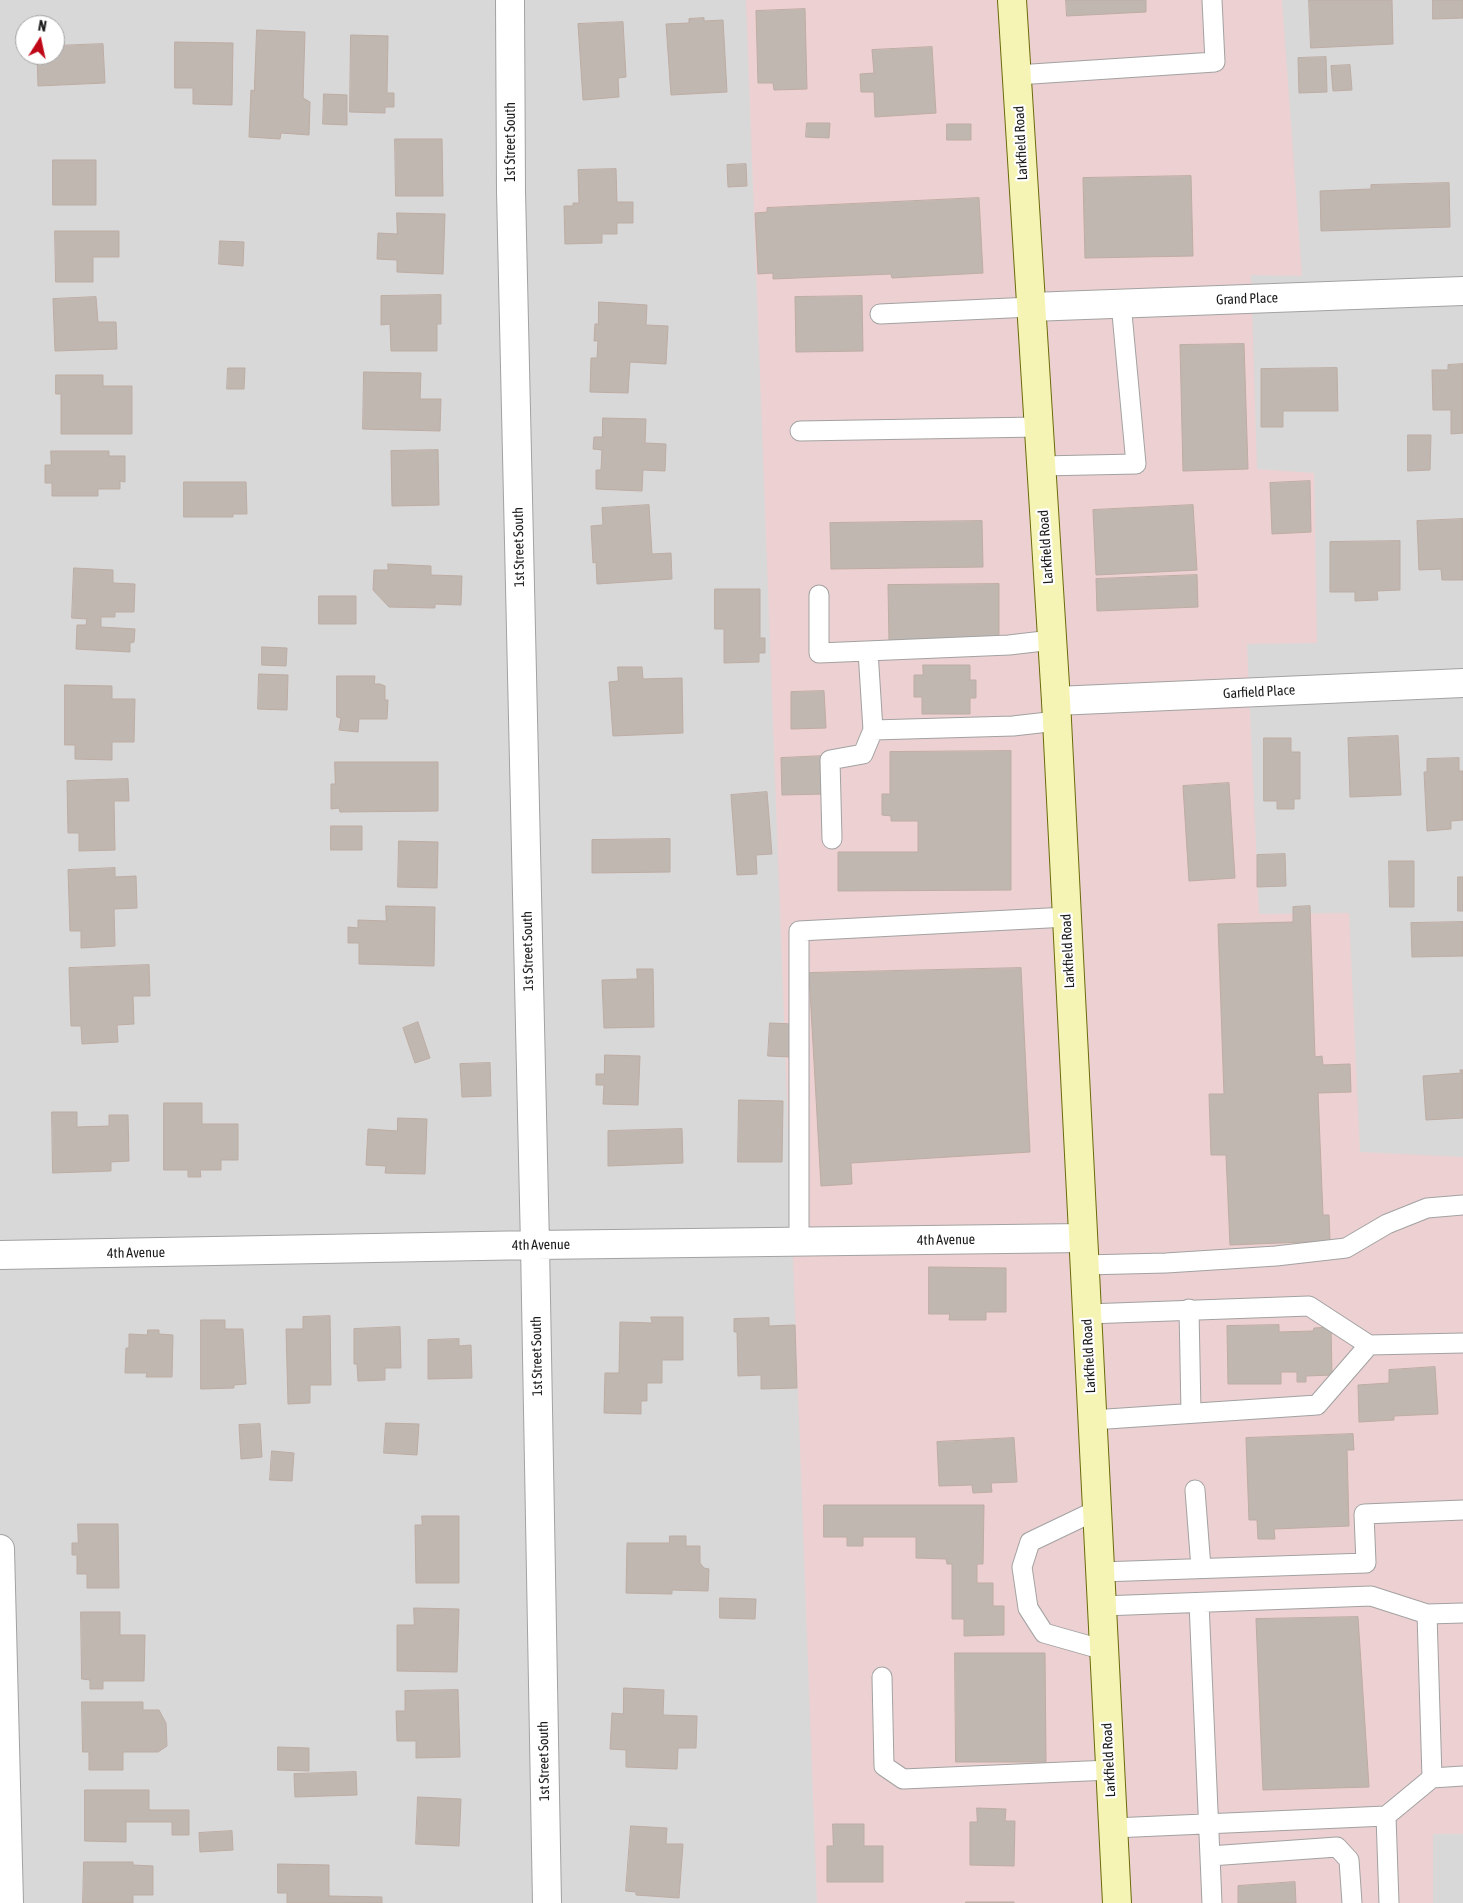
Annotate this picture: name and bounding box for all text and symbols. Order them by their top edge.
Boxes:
north arrow [15,15,65,65]
text: N [37,18,48,35]
street label: 1st Street South [503,102,519,182]
street label: Larkfield Road [1011,105,1031,181]
street label: Grand Place [1216,290,1278,308]
street label: 1st Street South [510,507,528,587]
street label: Larkfield Road [1035,509,1057,585]
street label: Garfield Place [1223,682,1295,702]
street label: 1st Street South [519,911,537,991]
street label: Larkfield Road [1058,913,1078,989]
street label: 4th Avenue [917,1231,975,1249]
street label: 4th Avenue [512,1236,570,1254]
street label: 4th Avenue [107,1244,165,1262]
street label: 1st Street South [528,1316,546,1396]
street label: Larkfield Road [1079,1318,1099,1394]
street label: 1st Street South [535,1721,553,1801]
street label: Larkfield Road [1099,1722,1119,1798]

